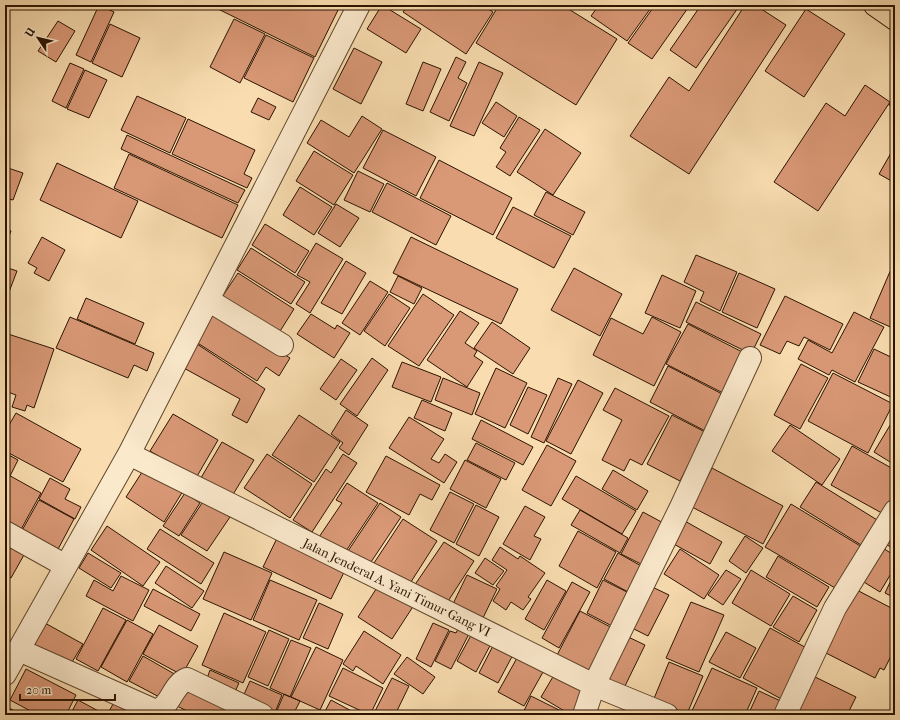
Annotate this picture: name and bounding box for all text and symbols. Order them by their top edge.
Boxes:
north arrow [18,18,58,58]
text: U [22,25,38,41]
street label: Jalan Jenderal A. Yani Timur Gang VI [299,535,493,640]
scale bar [20,676,115,702]
text: 20 m [26,683,51,697]

